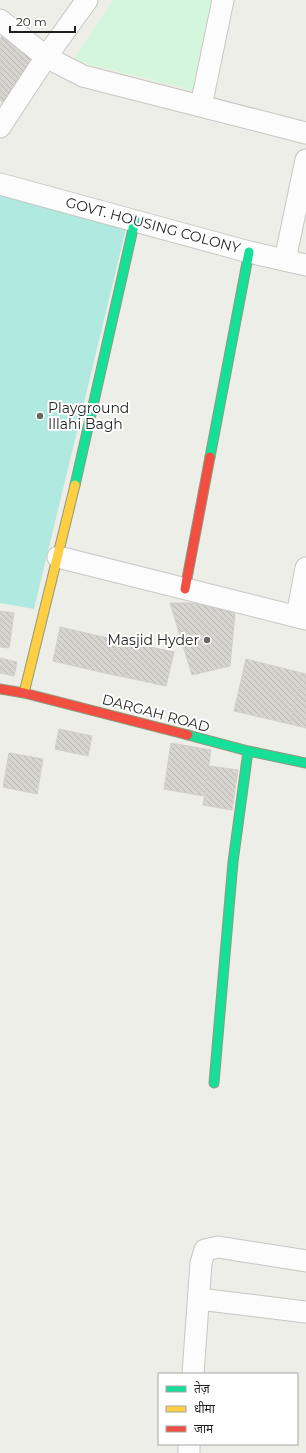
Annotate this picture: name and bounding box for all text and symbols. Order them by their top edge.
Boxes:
scale bar [10,8,75,34]
text: 20 m [16,14,47,29]
street label: GOVT. HOUSING COLONY [64,193,242,257]
place label: Playground Illahi Bagh [48,399,129,433]
marker: Playground Illahi Bagh [35,411,45,421]
place label: Masjid Hyder [107,631,199,649]
marker: Masjid Hyder [202,635,212,645]
street label: DARGAH ROAD [100,690,212,736]
legend [158,1373,298,1445]
text: तेज़ [194,1381,211,1396]
text: धीमा [194,1401,216,1416]
text: जाम [194,1421,214,1436]

